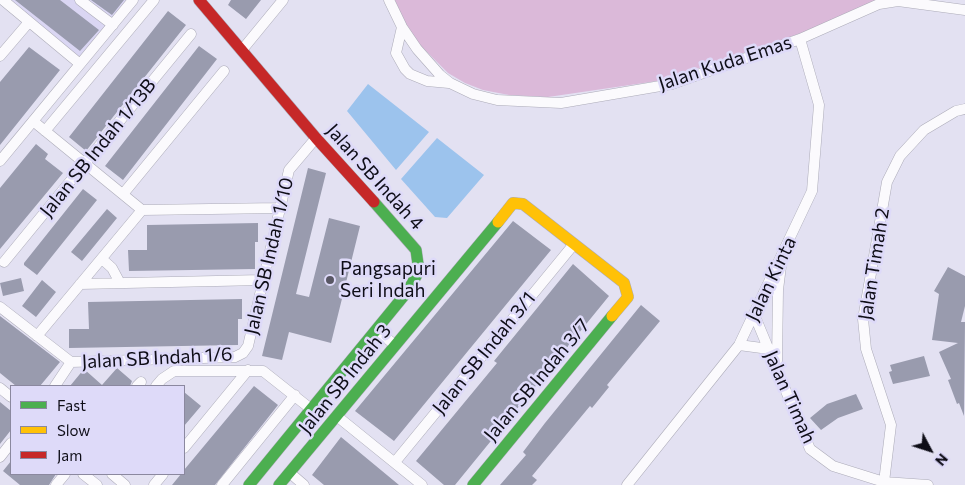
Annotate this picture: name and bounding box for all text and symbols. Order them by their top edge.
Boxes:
street label: Jalan Kuda Emas [655,31,795,95]
street label: Jalan SB Indah 1/13B [35,74,161,222]
street label: Jalan SB Indah 4 [321,119,429,235]
street label: Jalan SB Indah 1/10 [240,175,298,337]
street label: Jalan Timah 2 [854,206,894,322]
street label: Jalan Kinta [741,233,801,325]
place label: Pangsapuri Seri Indah [340,258,436,302]
marker: Pangsapuri Seri Indah [324,274,336,286]
street label: Jalan SB Indah 3/1 [428,287,540,419]
street label: Jalan SB Indah 3/7 [479,314,595,446]
street label: Jalan SB Indah 3 [294,320,396,438]
street label: Jalan SB Indah 1/6 [81,343,233,373]
street label: Jalan Timah [759,347,821,447]
legend [10,385,185,475]
text: Fast [57,396,86,414]
text: Slow [57,421,90,439]
north arrow [905,425,955,475]
text: Jam [57,446,82,464]
text: N [932,450,952,469]

